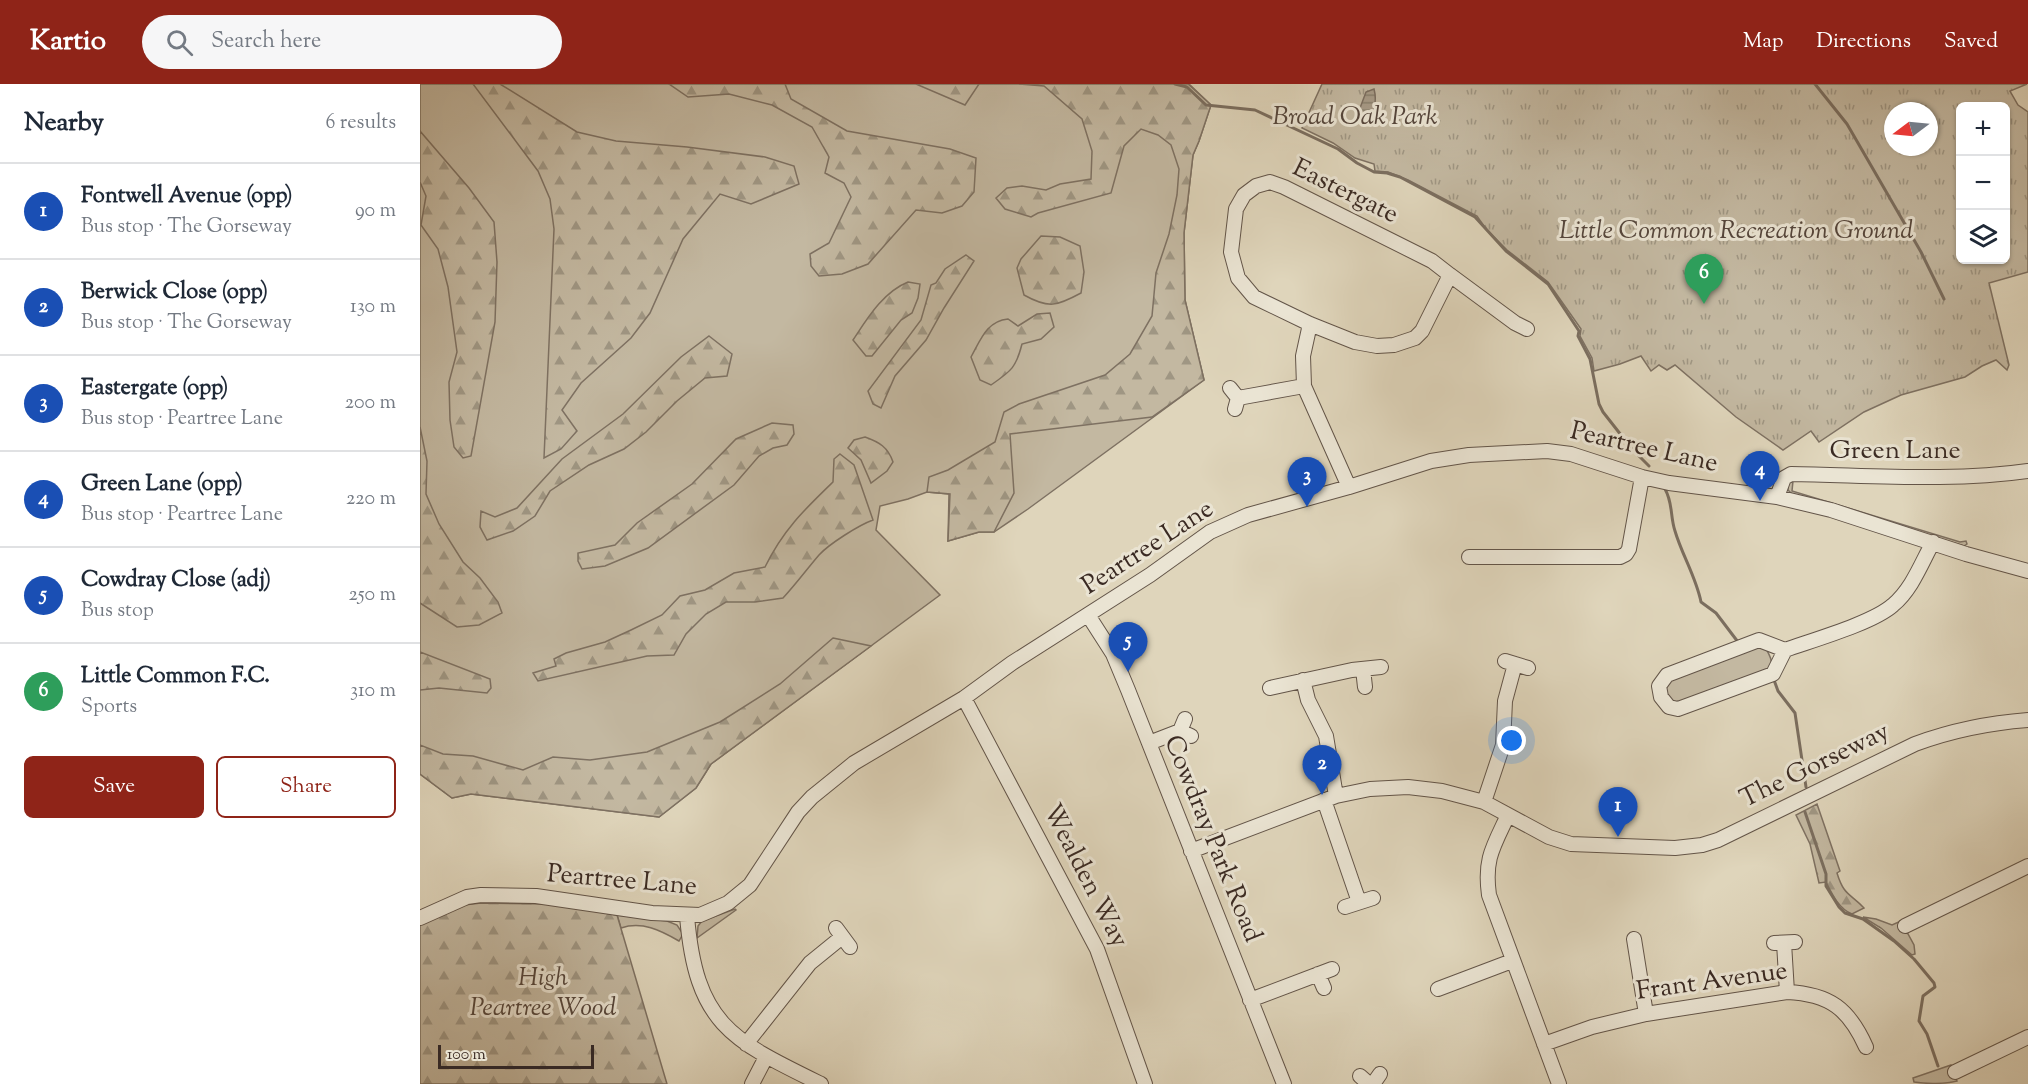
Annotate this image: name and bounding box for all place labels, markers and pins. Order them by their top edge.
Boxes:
pin: 6 [1684,254,1724,304]
pin: 4 [1740,452,1780,501]
pin: 3 [1288,458,1326,507]
pin: 5 [1108,622,1148,672]
pin: 2 [1302,746,1342,795]
pin: 1 [1598,788,1638,837]

